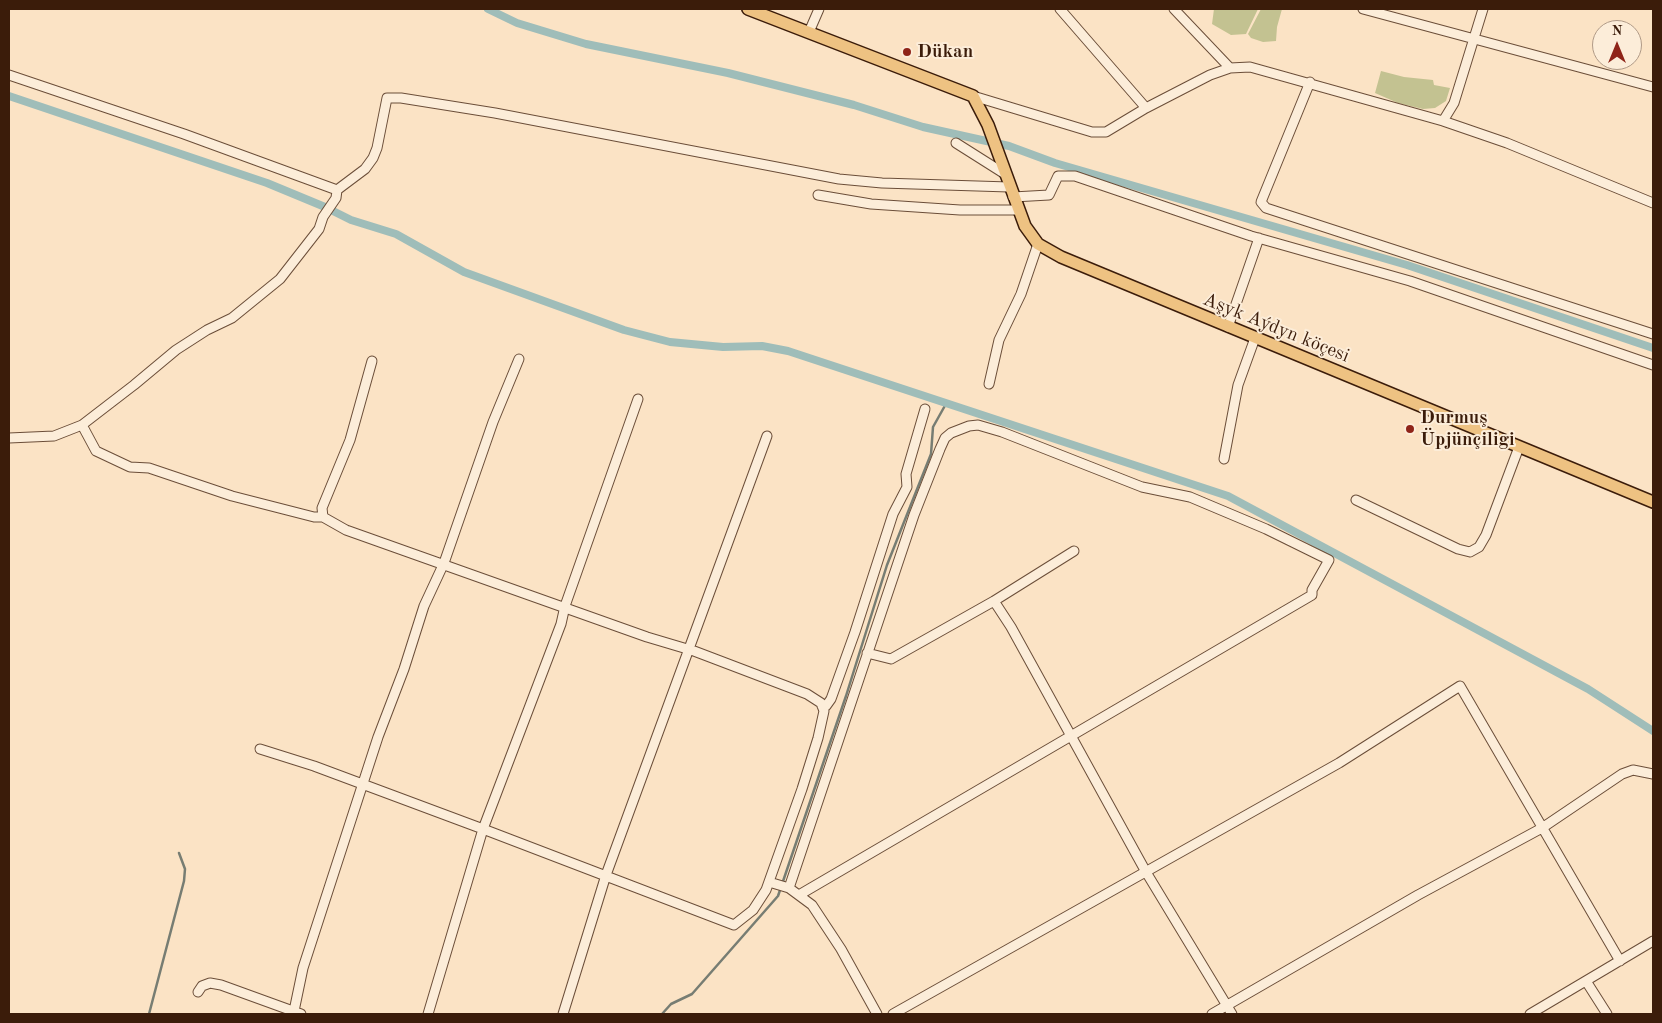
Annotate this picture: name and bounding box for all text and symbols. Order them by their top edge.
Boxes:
north arrow [1592,20,1642,70]
text: N [1612,24,1622,38]
place label: Dükan [917,41,973,63]
marker: Dükan [901,46,913,58]
street label: Aşyk Aýdyn köçesi [1199,288,1353,368]
place label: Durmuş Üpjünçiligi [1420,407,1515,451]
marker: Durmuş Üpjünçiligi [1404,423,1416,435]

